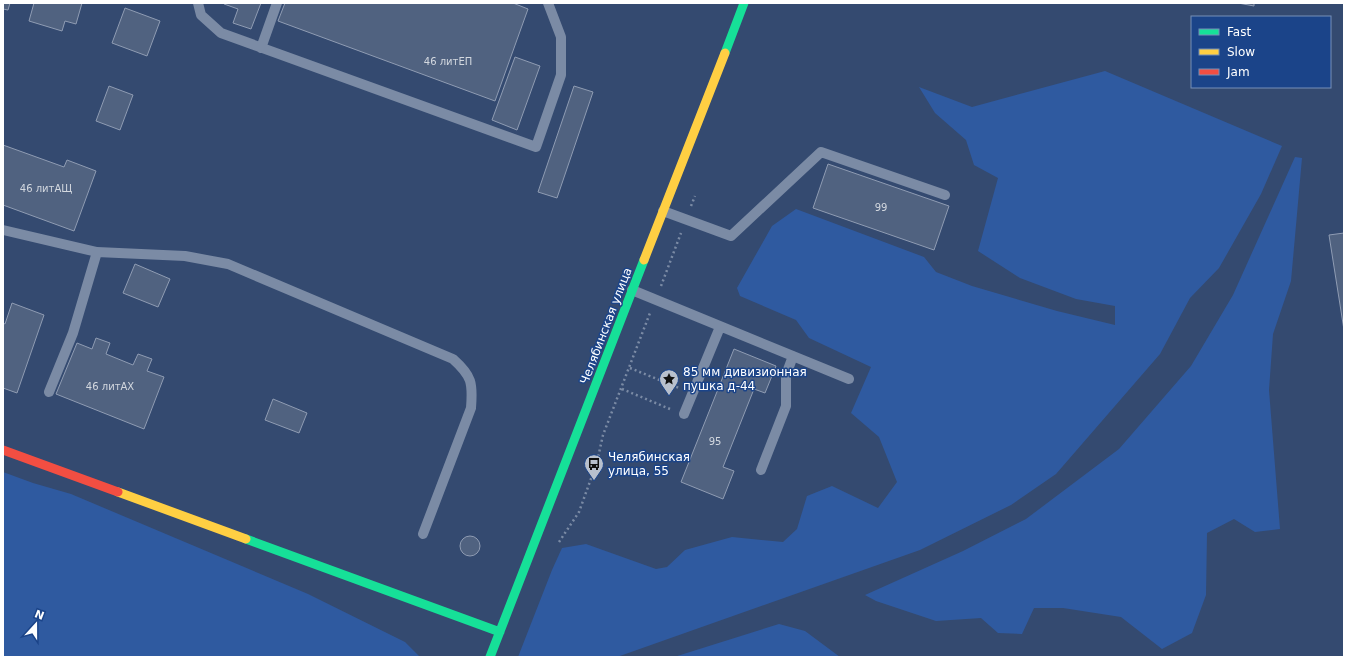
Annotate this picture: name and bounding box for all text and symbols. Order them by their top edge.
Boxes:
legend [1191,16,1331,88]
text: Fast [1227,25,1251,39]
text: Slow [1227,45,1255,59]
house number: 46 литЕП [424,56,472,67]
text: Jam [1226,65,1250,79]
house number: 46 литАЩ [20,183,72,194]
house number: 99 [875,202,887,213]
street label: Челябинская улица [577,266,635,386]
place label: 85 мм дивизионная пушка д-44 [683,365,807,393]
place icon: 85 мм дивизионная пушка д-44 [658,368,680,396]
house number: 46 литАХ [86,381,134,392]
house number: 95 [709,436,721,447]
place label: Челябинская улица, 55 [608,450,690,478]
bus stop icon: Челябинская улица, 55 [583,453,605,481]
north arrow [16,604,56,644]
text: N [33,607,46,623]

